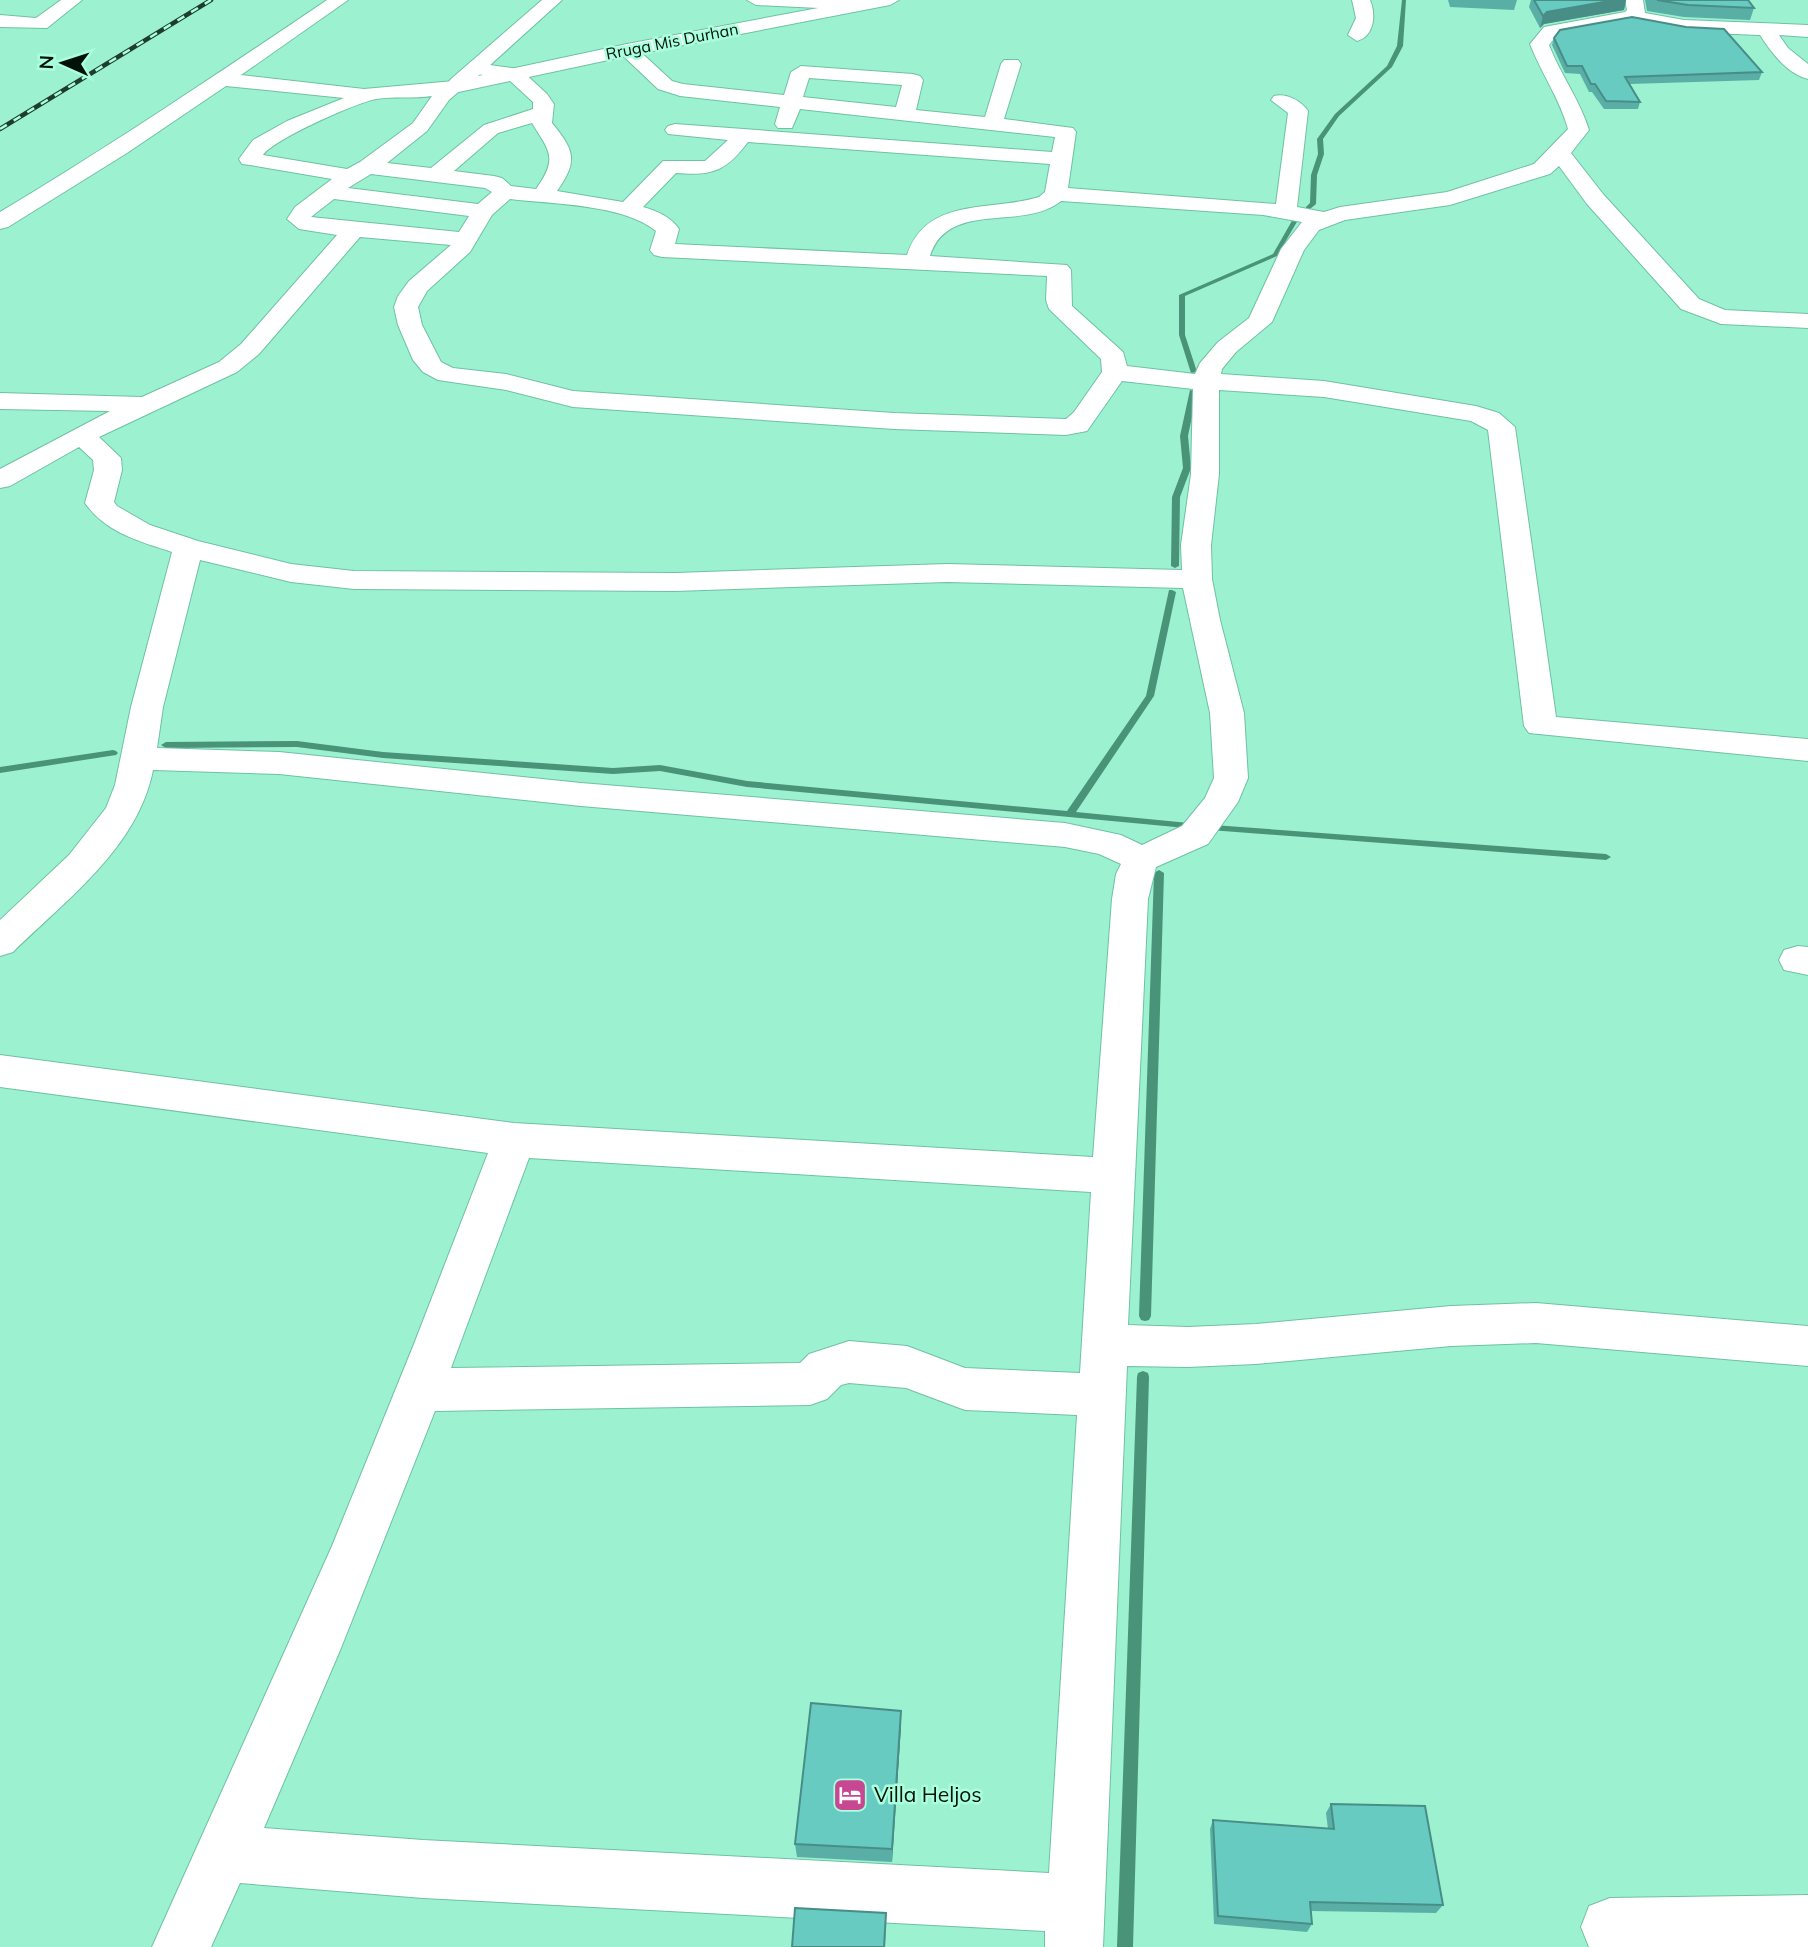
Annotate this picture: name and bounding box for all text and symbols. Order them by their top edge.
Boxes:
street label: Rruga Mis Durhan [604,18,740,64]
north arrow [28,28,98,98]
text: N [34,54,58,70]
hotel icon: Villa Heljos [831,1776,869,1814]
place label: Villa Heljos [874,1781,982,1807]

